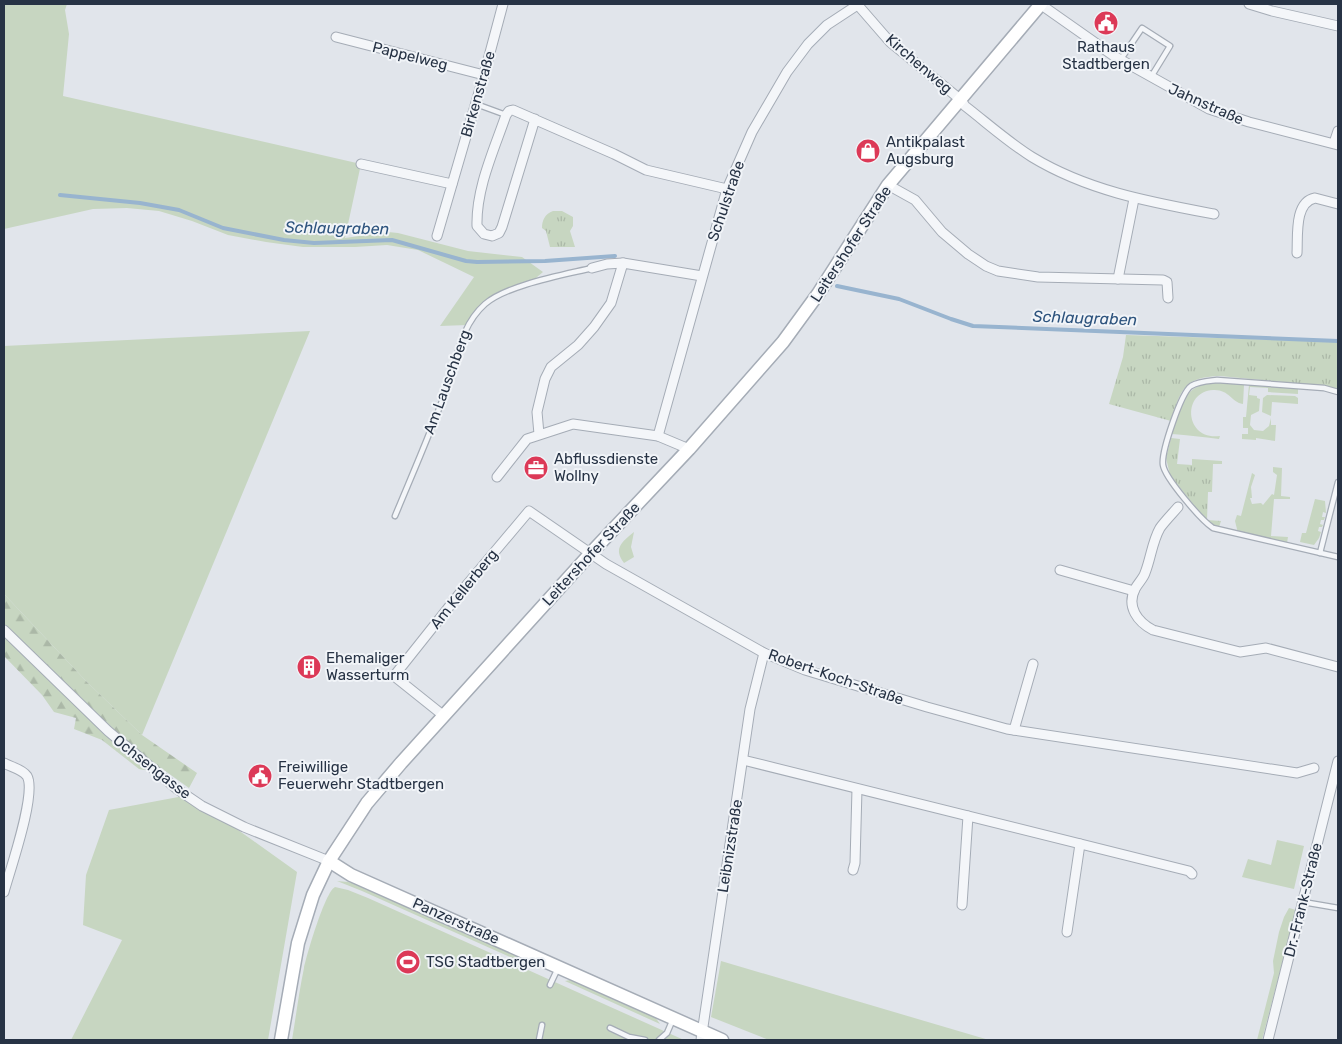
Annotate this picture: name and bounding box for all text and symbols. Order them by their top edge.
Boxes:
public building icon: Rathaus Stadtbergen [1093,10,1119,36]
street label: Kirchenweg [882,30,956,98]
street label: Pappelweg [371,38,449,74]
place label: Rathaus Stadtbergen [1062,38,1150,73]
street label: Birkenstraße [457,49,499,139]
street label: Jahnstraße [1166,79,1246,129]
place label: Antikpalast Augsburg [886,133,965,168]
shop icon: Antikpalast Augsburg [855,138,881,164]
street label: Schulstraße [704,158,748,244]
street label: Leitershofer Straße [807,183,895,305]
water label: Schlaugraben [285,218,389,238]
water label: Schlaugraben [1032,307,1138,329]
street label: Am Lauschberg [420,327,474,437]
place label: Abflussdienste Wollny [554,450,658,485]
office icon: Abflussdienste Wollny [523,455,549,481]
street label: Leitershofer Straße [538,499,644,609]
street label: Am Kellerberg [426,546,502,632]
street label: Robert-Koch-Straße [766,645,906,709]
place label: Ehemaliger Wasserturm [326,649,409,684]
building icon: Ehemaliger Wasserturm [296,654,322,680]
street label: Ochsengasse [110,731,194,803]
place label: Freiwillige Feuerwehr Stadtbergen [278,758,444,793]
public building icon: Freiwillige Feuerwehr Stadtbergen [247,763,273,789]
street label: Leibnizstraße [714,798,746,894]
street label: Dr.-Frank-Straße [1280,841,1326,959]
street label: Panzerstraße [410,894,502,948]
sports icon: TSG Stadtbergen [395,949,421,975]
place label: TSG Stadtbergen [426,953,545,971]

